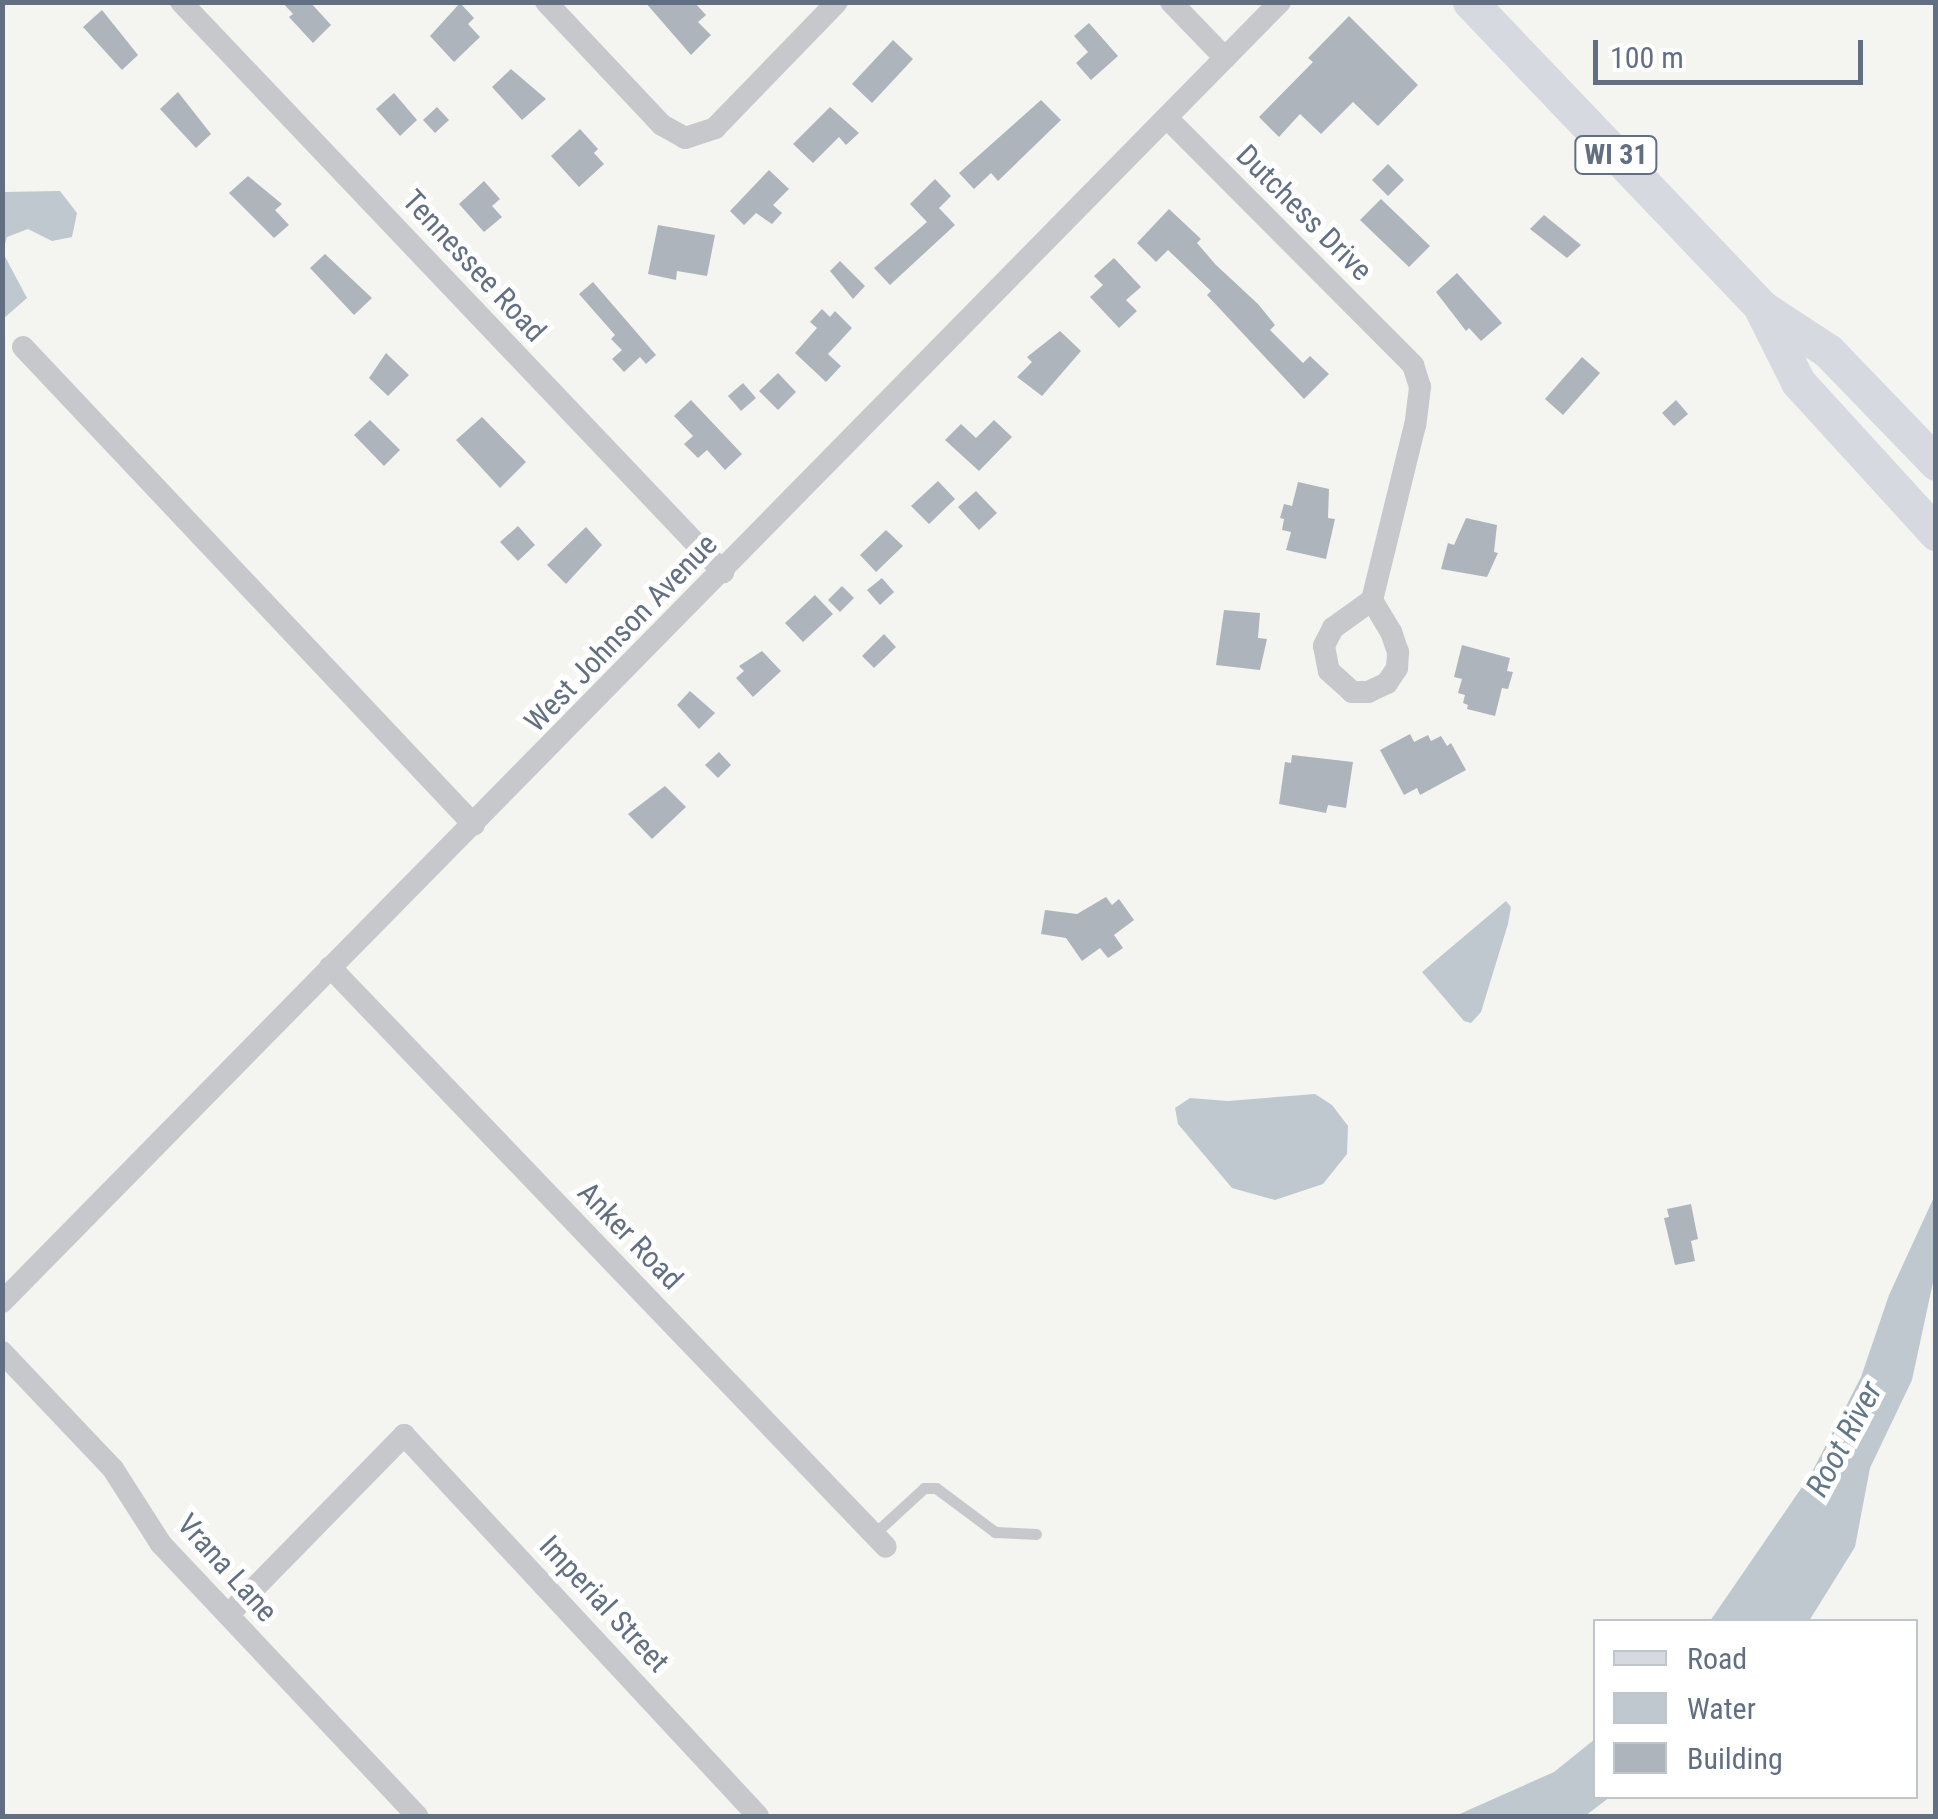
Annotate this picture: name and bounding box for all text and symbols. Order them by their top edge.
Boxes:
scale bar [1598,20,1868,82]
text: 100 m [1610,40,1684,75]
road number: WI 31 [1574,132,1658,178]
street label: Dutchess Drive [1229,138,1379,288]
street label: Tennessee Road [395,183,553,349]
street label: West Johnson Avenue [517,527,725,739]
street label: Anker Road [570,1175,690,1297]
water label: Root River [1798,1375,1890,1503]
street label: Vrana Lane [169,1507,285,1629]
street label: Imperial Street [532,1528,676,1680]
legend [1593,1619,1918,1799]
text: Road [1687,1641,1747,1676]
text: Water [1687,1691,1756,1726]
text: Building [1687,1741,1783,1776]

